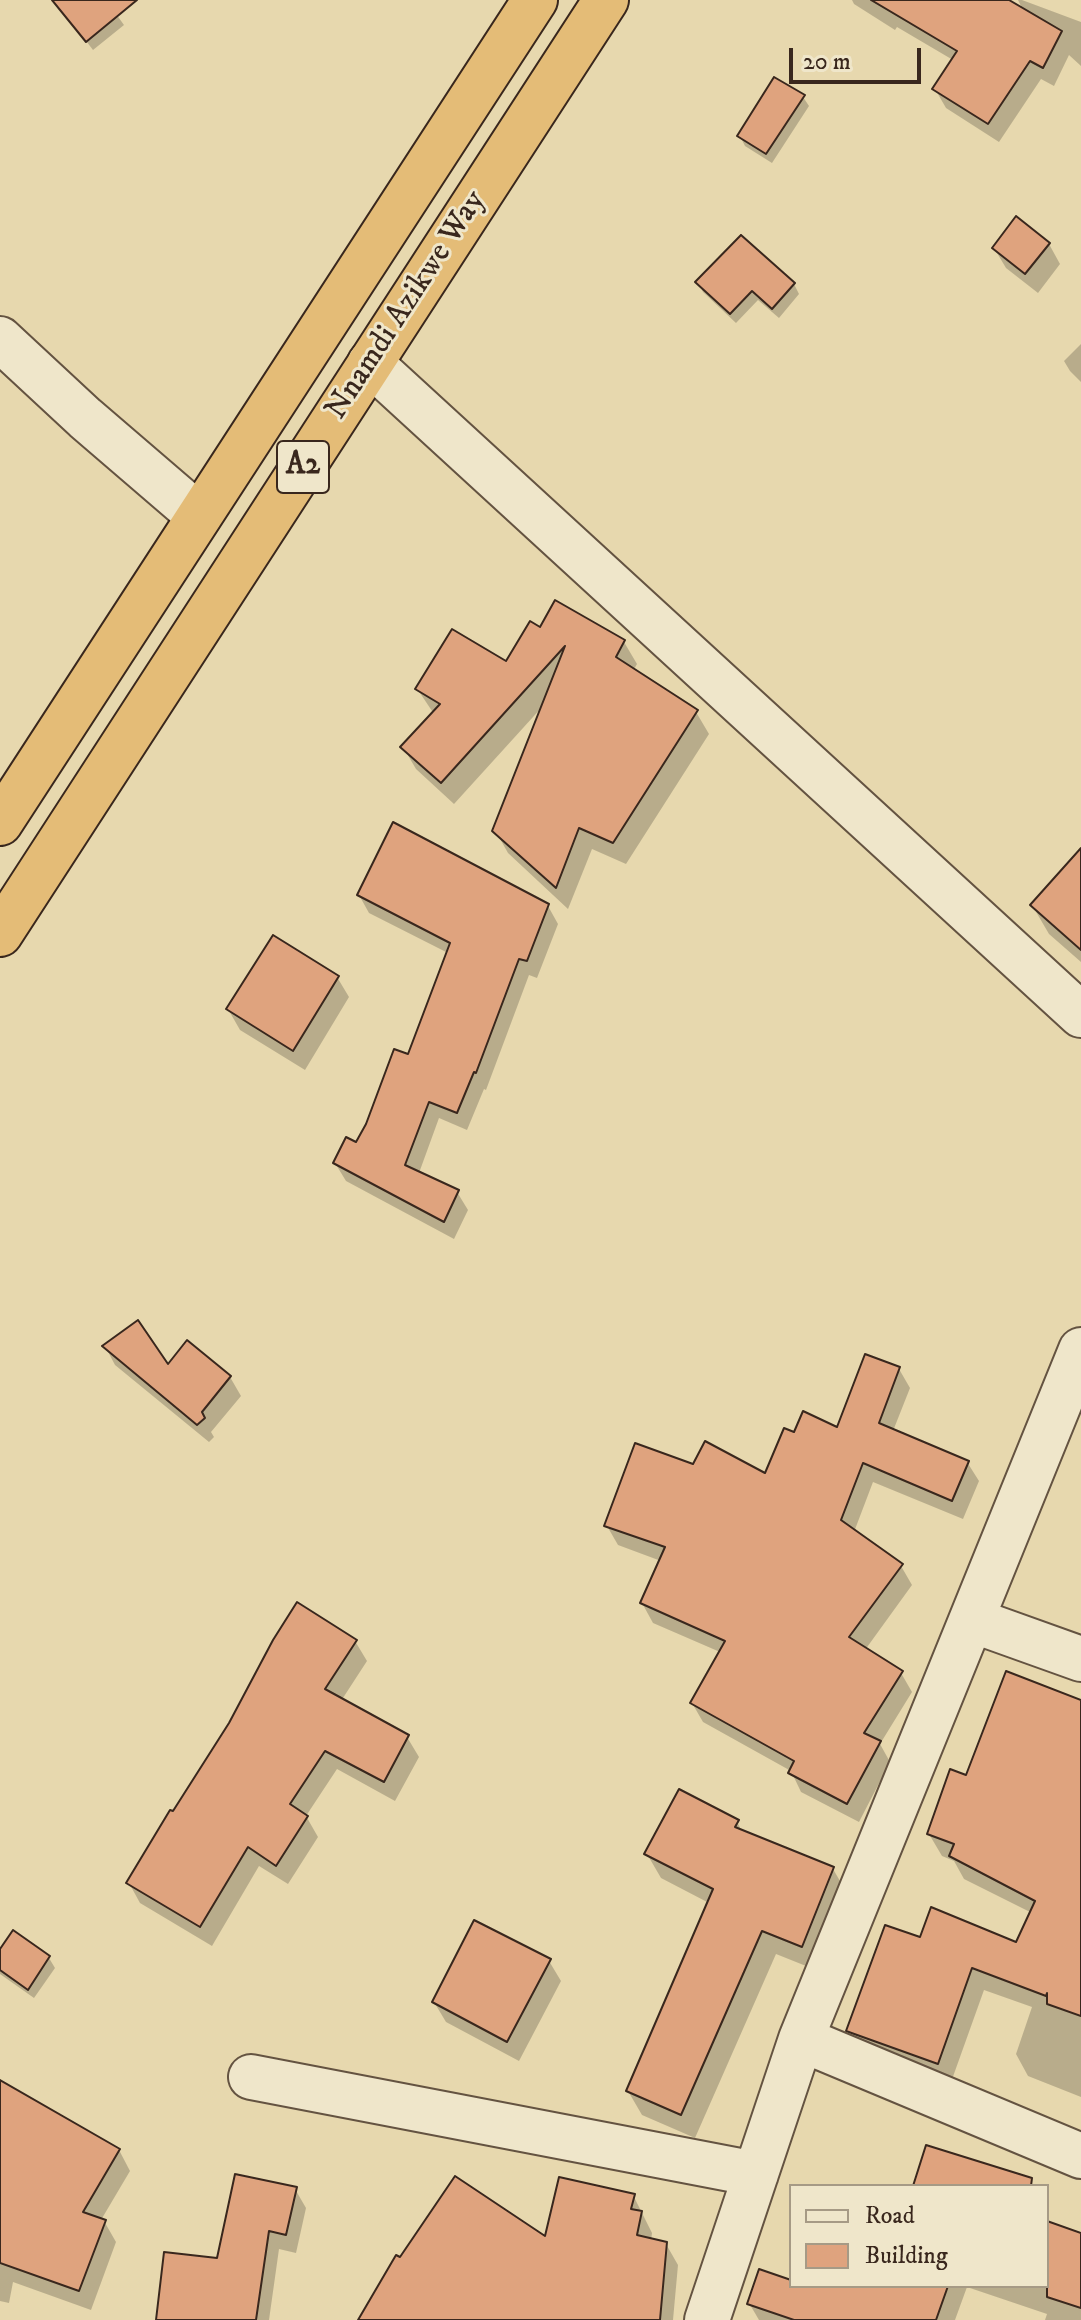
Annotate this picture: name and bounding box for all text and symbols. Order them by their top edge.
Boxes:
scale bar [793,32,925,82]
text: 20 m [803,47,851,77]
street label: Nnamdi Azikwe Way [319,184,495,428]
road number: A2 [277,441,329,493]
legend [789,2184,1049,2288]
text: Road [865,2201,915,2231]
text: Building [865,2241,948,2271]

